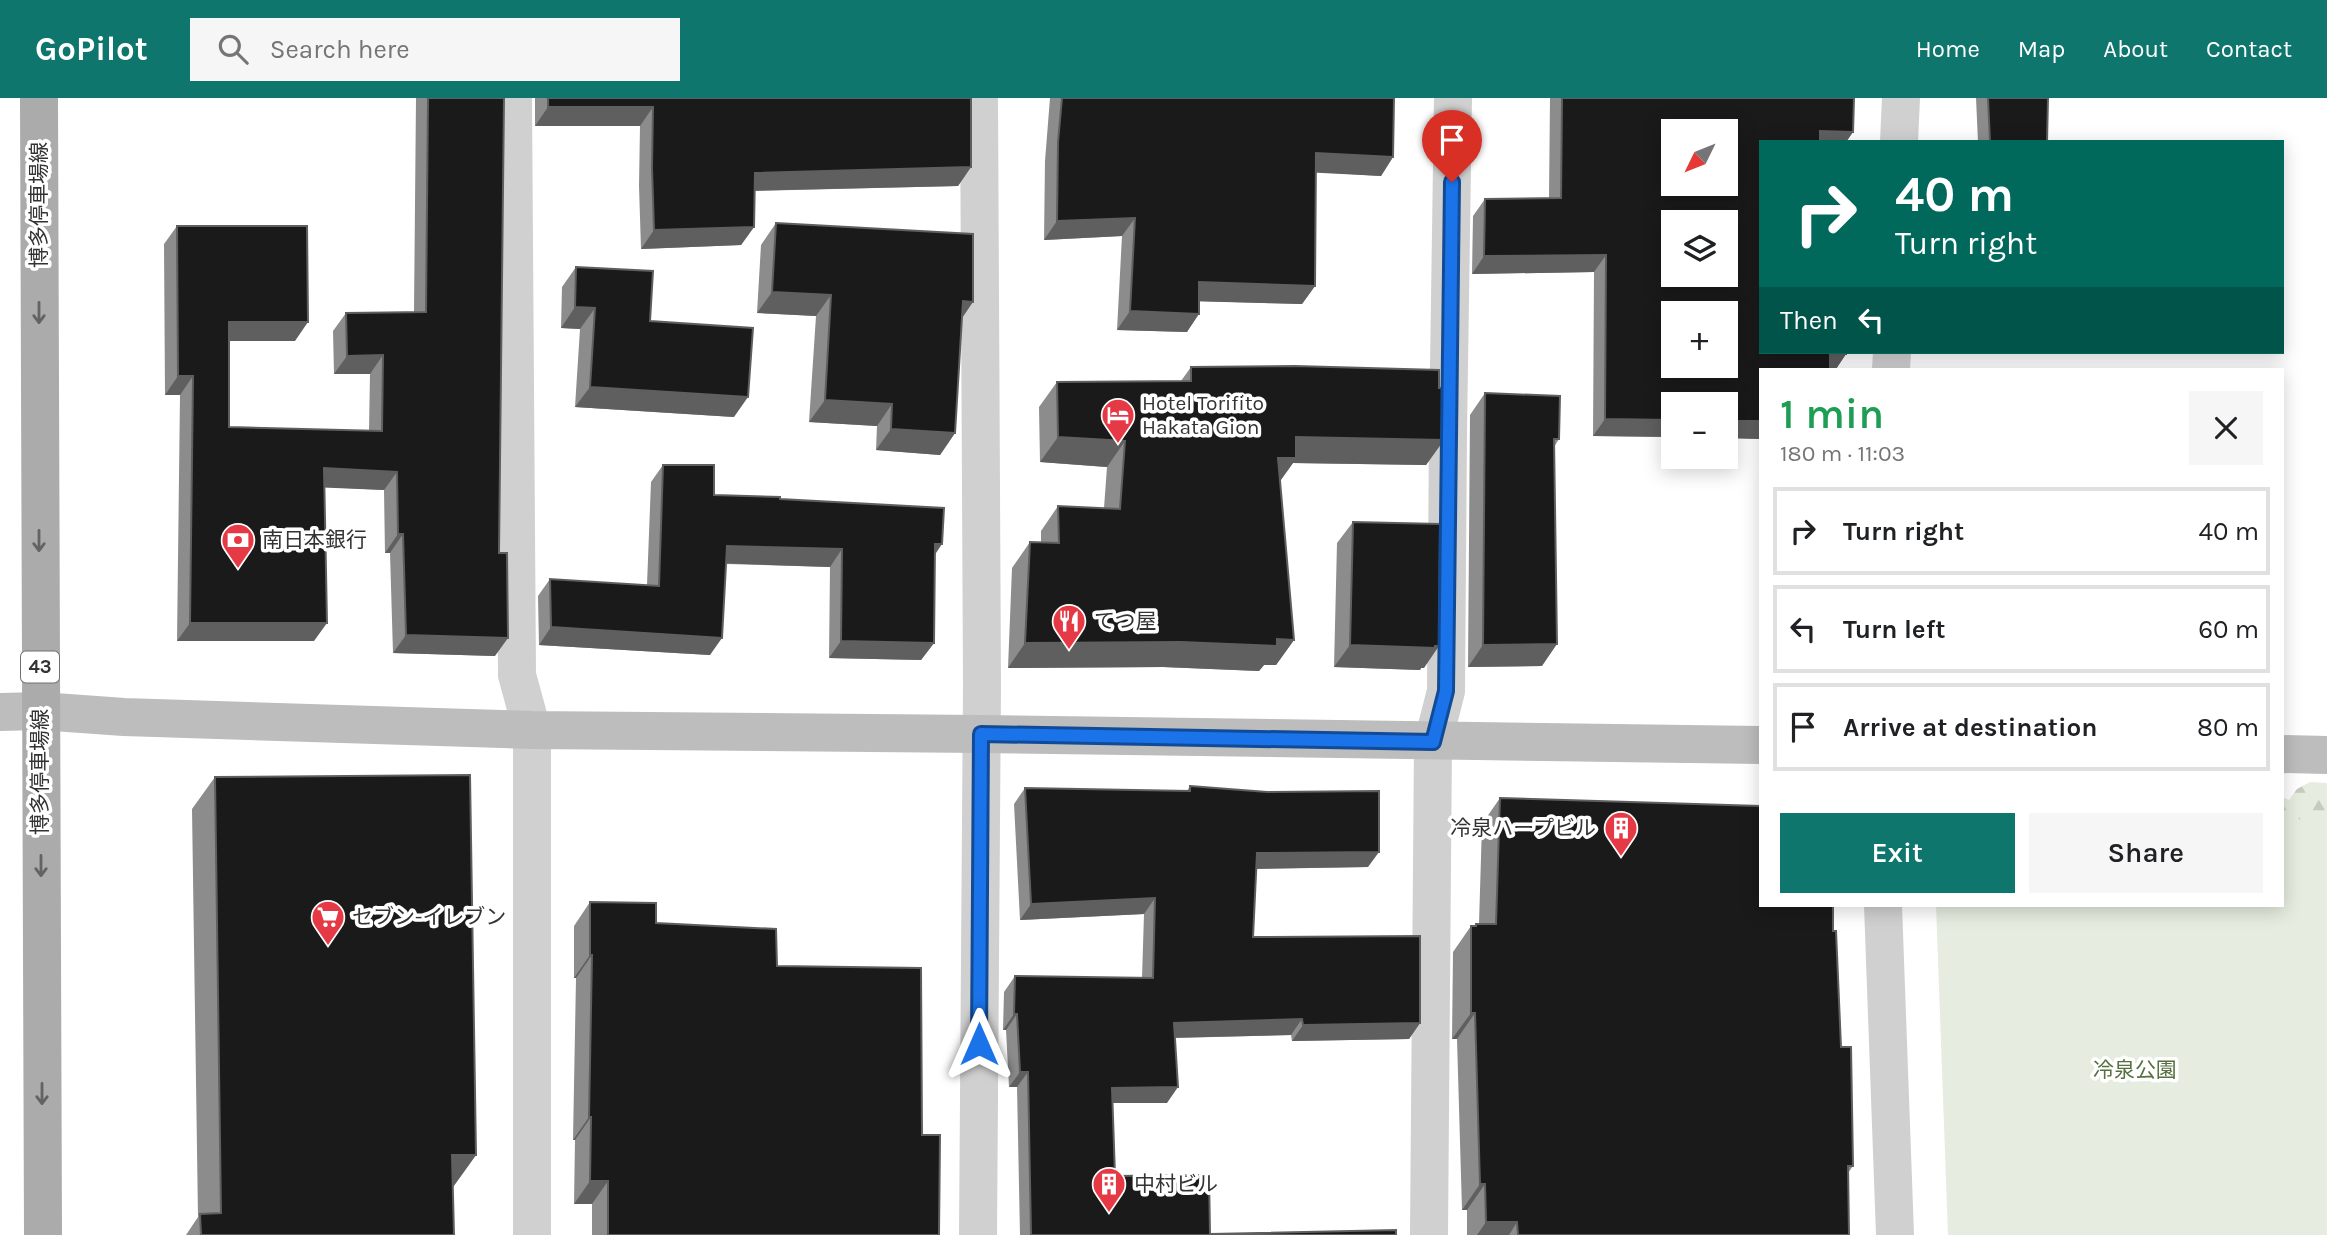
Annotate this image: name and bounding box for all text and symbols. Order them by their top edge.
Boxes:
search box [190,18,680,81]
text: GoPilot [35,30,148,68]
icon: search [214,30,252,68]
text: Search here [270,34,410,65]
text: Home [1916,35,1980,63]
text: Map [2018,35,2065,63]
text: About [2103,35,2168,63]
text: Contact [2206,35,2292,63]
pin [1422,110,1482,182]
north arrow [1661,119,1738,196]
map controls [1661,119,1738,469]
icon: arrive [1433,121,1471,159]
street label: 博多停車場線 [27,142,51,268]
text: 40 m [1895,166,2014,223]
icon: right [1780,168,1871,259]
button: layers [1661,210,1738,287]
text: Turn right [1895,225,2037,262]
one-way arrow [32,301,46,324]
button: + [1661,301,1738,378]
icon: left [1852,301,1890,339]
text: Then [1780,305,1838,336]
text: 1 min [1780,389,1884,439]
place label: Hotel Torifito Hakata Gion [1142,391,1264,439]
button: close [2189,391,2263,465]
button: − [1661,392,1738,469]
hotel icon: Hotel Torifito Hakata Gion [1099,396,1137,445]
text: 180 m · 11:03 [1780,440,1905,467]
icon: right [1784,512,1822,550]
text: Turn right [1843,516,1964,547]
text: 40 m [2199,516,2259,547]
bank icon: 南日本銀行 [219,521,257,570]
place label: 南日本銀行 [262,528,367,552]
one-way arrow [32,529,46,552]
restaurant icon: てつ屋 [1050,602,1088,651]
place label: てつ屋 [1094,609,1157,633]
icon: left [1784,610,1822,648]
text: Turn left [1843,614,1945,645]
text: 60 m [2198,614,2259,645]
road number: 43 [21,652,59,682]
icon: arrive [1784,708,1822,746]
street label: 博多停車場線 [28,709,52,835]
text: Arrive at destination [1843,712,2097,743]
text: 80 m [2197,712,2259,743]
building icon: 冷泉ハープビル [1602,809,1640,858]
button: Exit [1780,813,2015,893]
button: Share [2029,813,2263,893]
place label: 冷泉ハープビル [1450,816,1596,840]
one-way arrow [34,854,48,877]
supermarket icon: セブン-イレブン [309,898,347,947]
place label: セブン-イレブン [352,905,506,929]
position arrow [942,1007,1016,1081]
park label: 冷泉公園 [2093,1058,2177,1082]
one-way arrow [35,1082,49,1105]
building icon: 中村ビル [1090,1165,1128,1214]
place label: 中村ビル [1134,1172,1218,1196]

